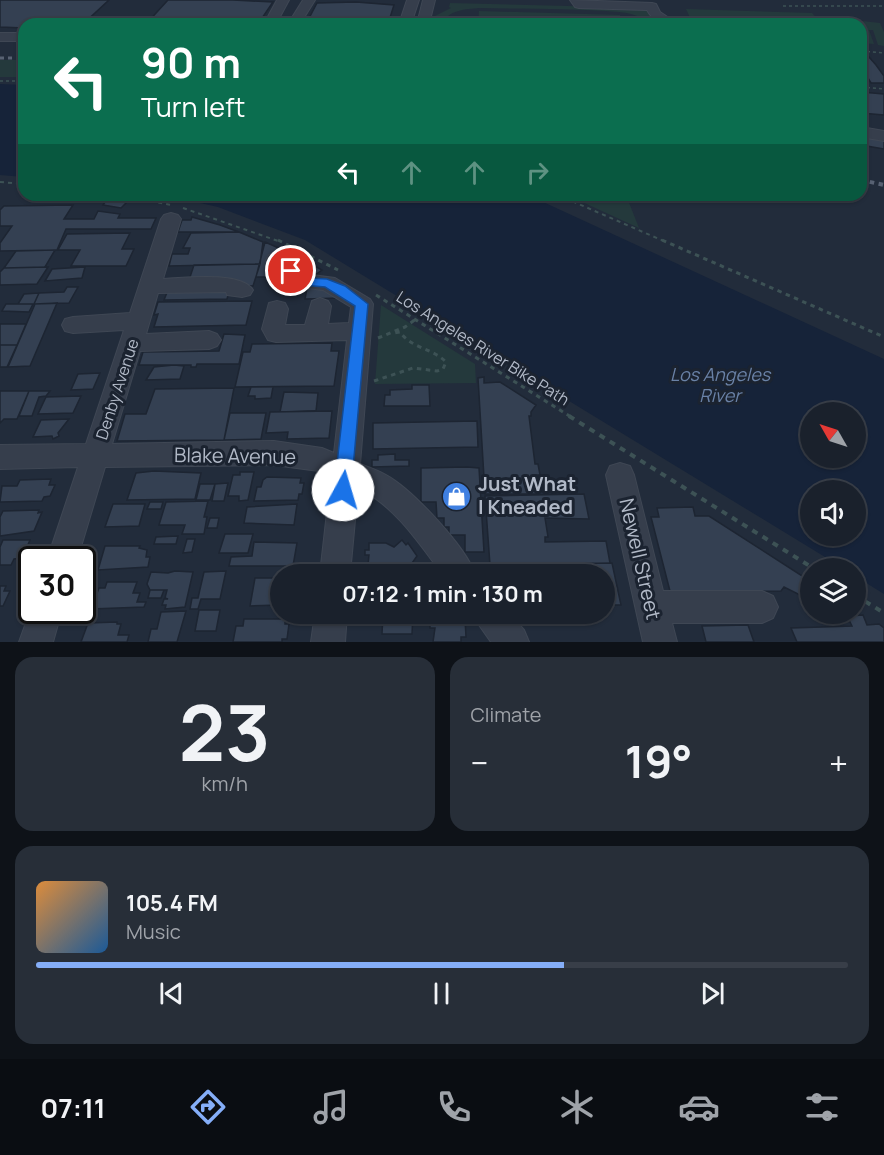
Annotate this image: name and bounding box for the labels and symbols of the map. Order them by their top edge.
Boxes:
pin [265,245,316,296]
street label: Los Angeles River Bike Path [392,286,574,410]
street label: Denby Avenue [90,336,144,442]
water label: Los Angeles River [670,362,772,407]
north arrow [800,402,866,468]
street label: Blake Avenue [174,441,296,470]
position arrow [311,458,375,522]
place label: Just What I Kneaded [478,470,576,520]
shop icon: Just What I Kneaded [441,480,473,512]
street label: Newell Street [613,496,668,622]
speed limit sign: 30 [18,546,96,624]

